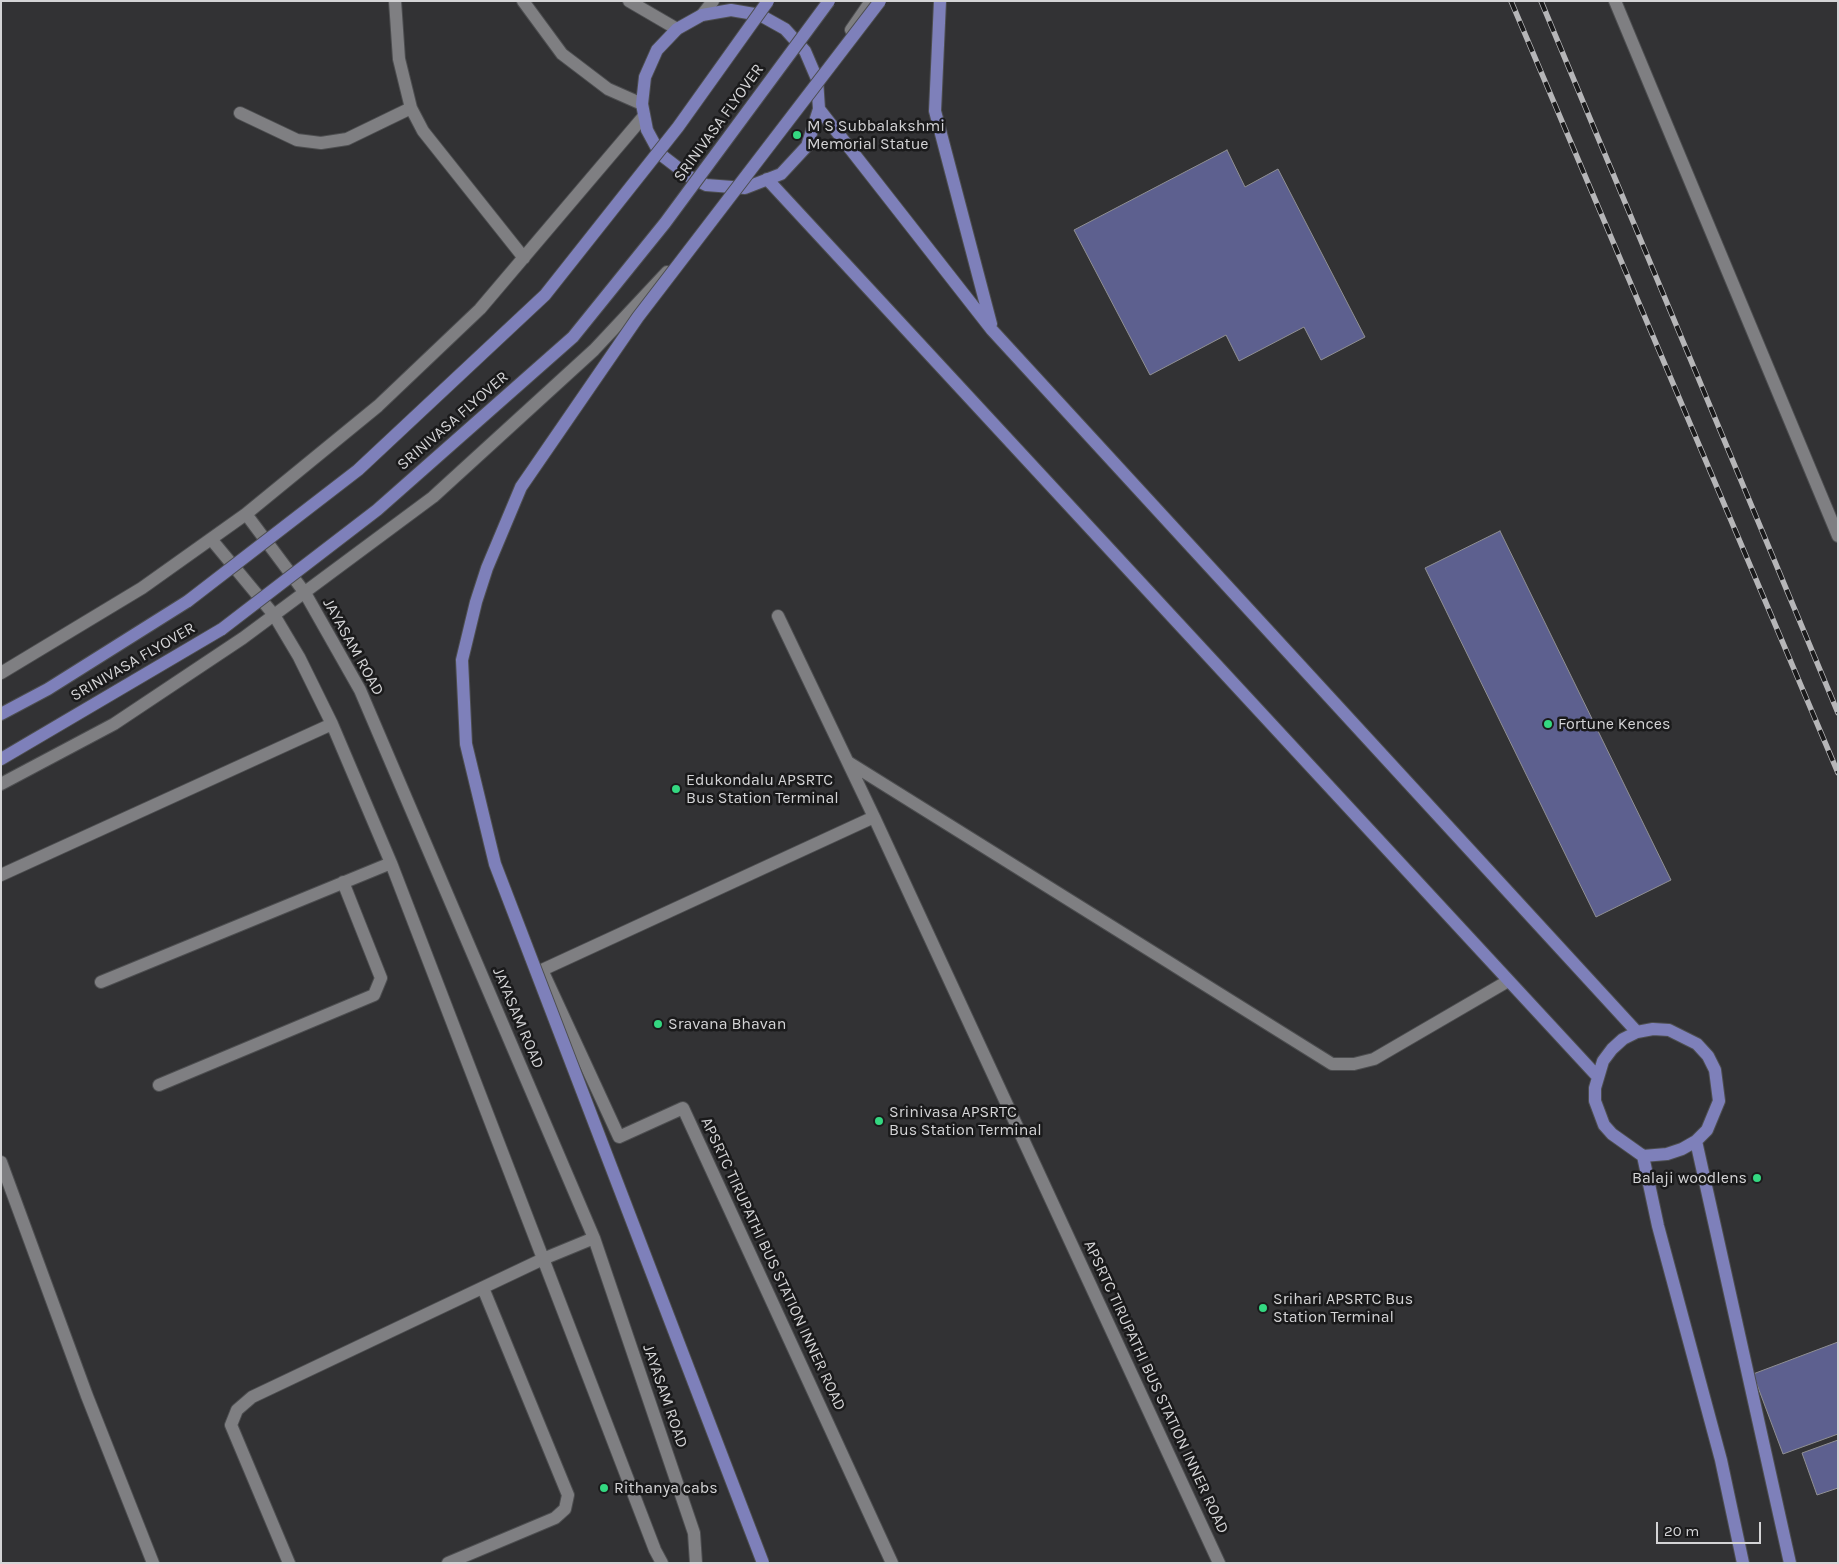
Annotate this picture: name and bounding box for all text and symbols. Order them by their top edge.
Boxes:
street label: SRINIVASA FLYOVER [670,60,768,186]
place label: M S Subbalakshmi Memorial Statue [807,116,945,154]
marker: M S Subbalakshmi Memorial Statue [791,129,803,141]
street label: SRINIVASA FLYOVER [393,368,513,474]
street label: JAYASAM ROAD [318,595,388,699]
street label: SRINIVASA FLYOVER [67,618,199,706]
place label: Fortune Kences [1558,714,1670,734]
marker: Fortune Kences [1542,718,1554,730]
place label: Edukondalu APSRTC Bus Station Terminal [686,770,839,808]
marker: Edukondalu APSRTC Bus Station Terminal [670,783,682,795]
street label: JAYASAM ROAD [488,964,548,1072]
place label: Sravana Bhavan [668,1014,786,1034]
marker: Sravana Bhavan [652,1018,664,1030]
place label: Srinivasa APSRTC Bus Station Terminal [889,1102,1042,1140]
street label: APSRTC TIRUPATHI BUS STATION INNER ROAD [696,1114,850,1414]
marker: Srinivasa APSRTC Bus Station Terminal [873,1115,885,1127]
place label: Balaji woodlens [1632,1168,1747,1188]
marker: Balaji woodlens [1751,1172,1763,1184]
street label: APSRTC TIRUPATHI BUS STATION INNER ROAD [1079,1237,1233,1537]
place label: Srihari APSRTC Bus Station Terminal [1273,1289,1413,1327]
marker: Srihari APSRTC Bus Station Terminal [1257,1302,1269,1314]
street label: JAYASAM ROAD [638,1342,692,1450]
place label: Rithanya cabs [614,1478,718,1498]
marker: Rithanya cabs [598,1482,610,1494]
scale bar [1659,1512,1764,1544]
text: 20 m [1664,1522,1699,1540]

